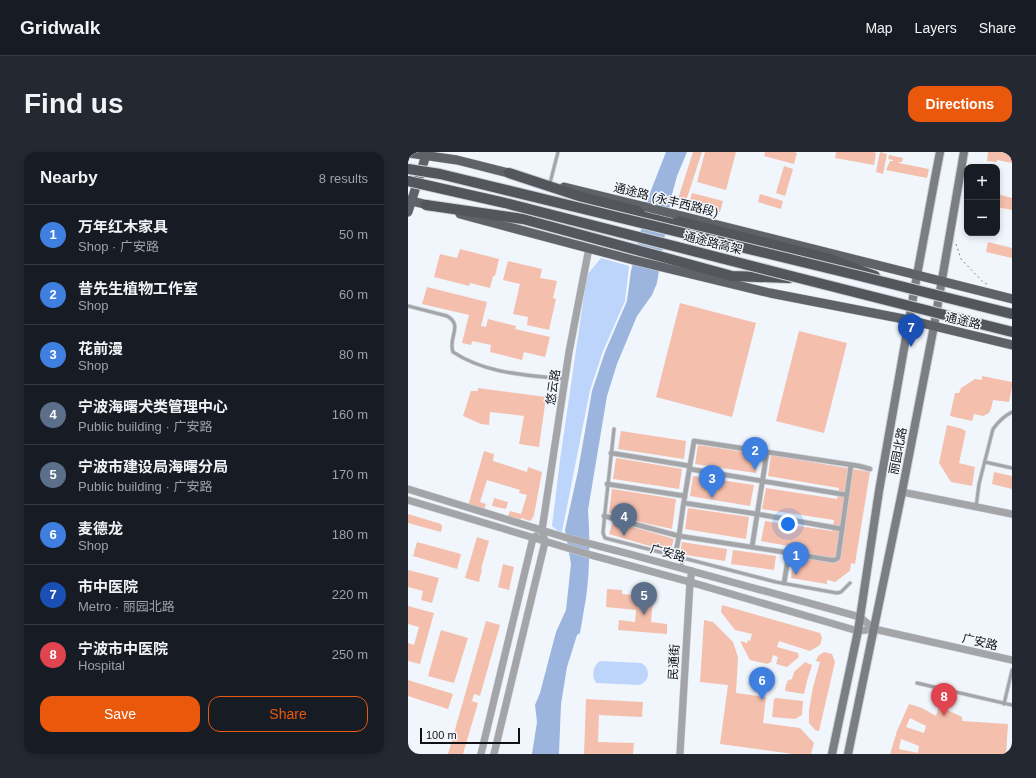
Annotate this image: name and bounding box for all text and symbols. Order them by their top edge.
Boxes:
text: Gridwalk [20,17,100,38]
text: Map [865,20,893,36]
text: Layers [915,20,957,36]
text: Share [979,20,1016,36]
button: Directions [908,86,1012,122]
text: Find us [24,88,124,119]
map controls [964,164,1000,236]
button: + [964,164,1000,200]
text: Nearby [40,168,98,187]
text: 8 results [319,171,368,186]
street label: 通途路 (永丰西路段) [612,180,720,220]
button: − [964,200,1000,236]
text: 万年红木家具 [78,218,168,235]
text: 1 [49,227,57,242]
text: 50 m [339,227,368,242]
street label: 通途路高架 [682,229,744,257]
text: Shop · 广安路 [78,239,159,254]
text: 昔先生植物工作室 [78,280,198,297]
text: 2 [49,287,57,302]
text: 60 m [339,287,368,302]
text: Shop [78,298,108,313]
street label: 通途路 [944,310,982,332]
pin: 7 [898,314,924,347]
text: 花前漫 [78,340,123,357]
text: 3 [49,347,57,362]
text: 80 m [339,347,368,362]
text: Shop [78,358,108,373]
street label: 悠云路 [543,368,563,406]
text: 宁波海曙犬类管理中心 [78,398,228,415]
text: 4 [49,407,57,422]
text: 160 m [332,407,368,422]
text: Public building · 广安路 [78,419,212,434]
street label: 丽园北路 [887,426,909,476]
pin: 2 [742,437,768,470]
text: 宁波市建设局海曙分局 [78,458,228,475]
pin: 3 [699,465,725,498]
text: 5 [49,467,57,482]
text: 170 m [332,467,368,482]
text: Public building · 广安路 [78,479,212,494]
pin: 4 [611,503,637,536]
your location [778,514,798,534]
text: 麦德龙 [78,520,123,537]
text: 6 [49,527,57,542]
text: 180 m [332,527,368,542]
text: Shop [78,538,108,553]
street label: 广安路 [649,542,687,564]
pin: 1 [783,542,809,575]
text: 市中医院 [78,578,138,595]
pin: 5 [631,582,657,615]
text: 7 [49,587,57,602]
text: 220 m [332,587,368,602]
text: Metro · 丽园北路 [78,599,175,614]
street label: 广安路 [961,631,999,653]
text: 宁波市中医院 [78,640,168,657]
street label: 民通街 [666,644,682,680]
text: 8 [49,647,57,662]
text: 250 m [332,647,368,662]
text: Hospital [78,658,125,673]
pin: 6 [749,667,775,700]
pin: 8 [931,683,957,716]
button: Save [40,696,200,732]
button: Share [208,696,368,732]
scale bar [420,726,520,745]
text: 100 m [426,729,457,741]

